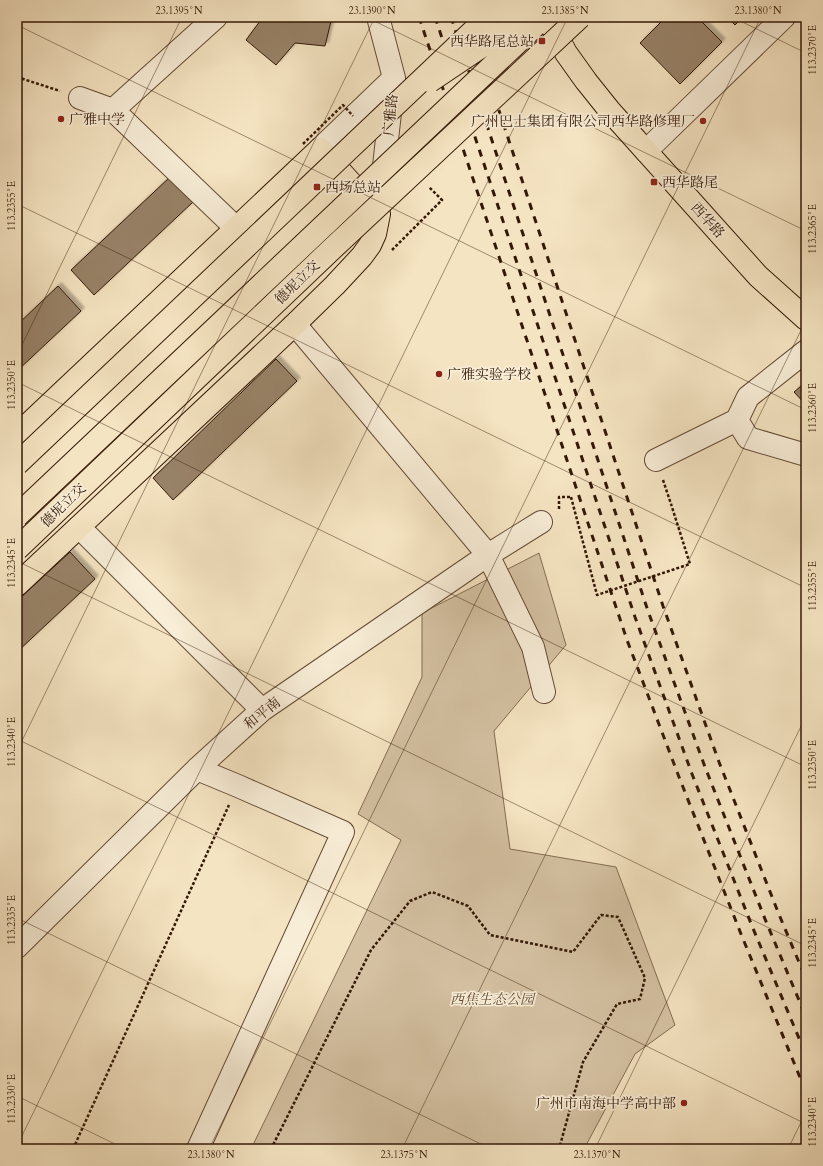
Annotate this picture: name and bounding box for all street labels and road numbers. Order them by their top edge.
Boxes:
street label: 广雅路 [379,93,402,137]
street label: 西华路 [687,198,729,242]
street label: 德坭立交 [271,256,324,309]
street label: 德坭立交 [37,479,90,532]
street label: 和平南 [240,693,285,734]

